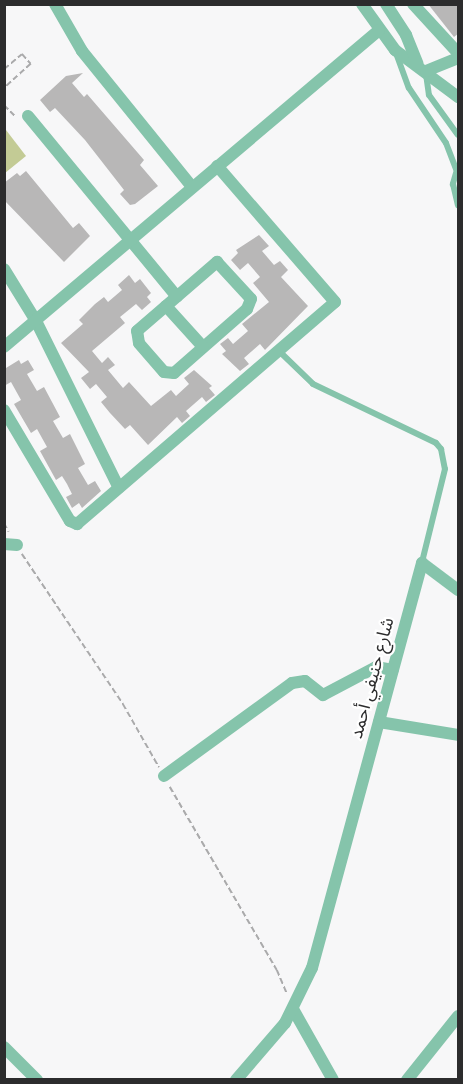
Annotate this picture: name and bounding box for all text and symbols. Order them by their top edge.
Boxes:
street label: شارع حنيفي أحمد [345,615,399,741]

